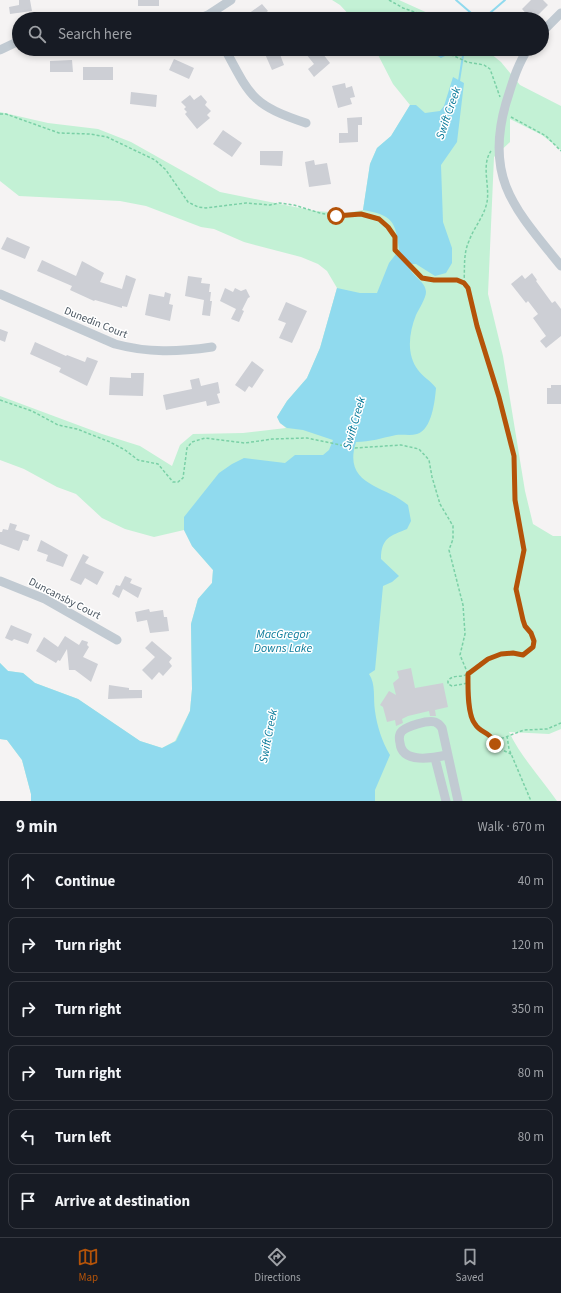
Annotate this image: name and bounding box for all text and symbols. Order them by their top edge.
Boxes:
search box [12,12,549,56]
icon: search [26,23,48,45]
text: Search here [58,24,132,45]
water label: Swift Creek [432,84,465,142]
route start [327,207,345,225]
street label: Dunedin Court [62,303,130,342]
water label: Swift Creek [339,394,370,452]
street label: Duncansby Court [26,574,104,623]
water label: MacGregor Downs Lake [254,626,312,657]
water label: Swift Creek [255,708,282,764]
route end [486,735,504,753]
text: 9 min [16,815,57,839]
text: Walk · 670 m [477,818,545,836]
icon: ahead [17,870,39,892]
text: Continue [55,871,115,892]
text: 40 m [518,872,544,890]
icon: right [17,934,39,956]
text: Turn right [55,935,121,956]
text: 120 m [511,936,544,954]
icon: right [17,998,39,1020]
text: Turn right [55,999,121,1020]
text: 350 m [511,1000,544,1018]
icon: right [17,1062,39,1084]
text: Turn right [55,1063,121,1084]
text: 80 m [518,1064,544,1082]
icon: left [17,1126,39,1148]
text: Turn left [55,1127,111,1148]
text: 80 m [518,1128,544,1146]
icon: arrive [17,1190,39,1212]
text: Arrive at destination [55,1191,190,1212]
tab: Map [77,1246,99,1285]
tab: Directions [254,1246,301,1285]
tab: Saved [456,1246,484,1285]

